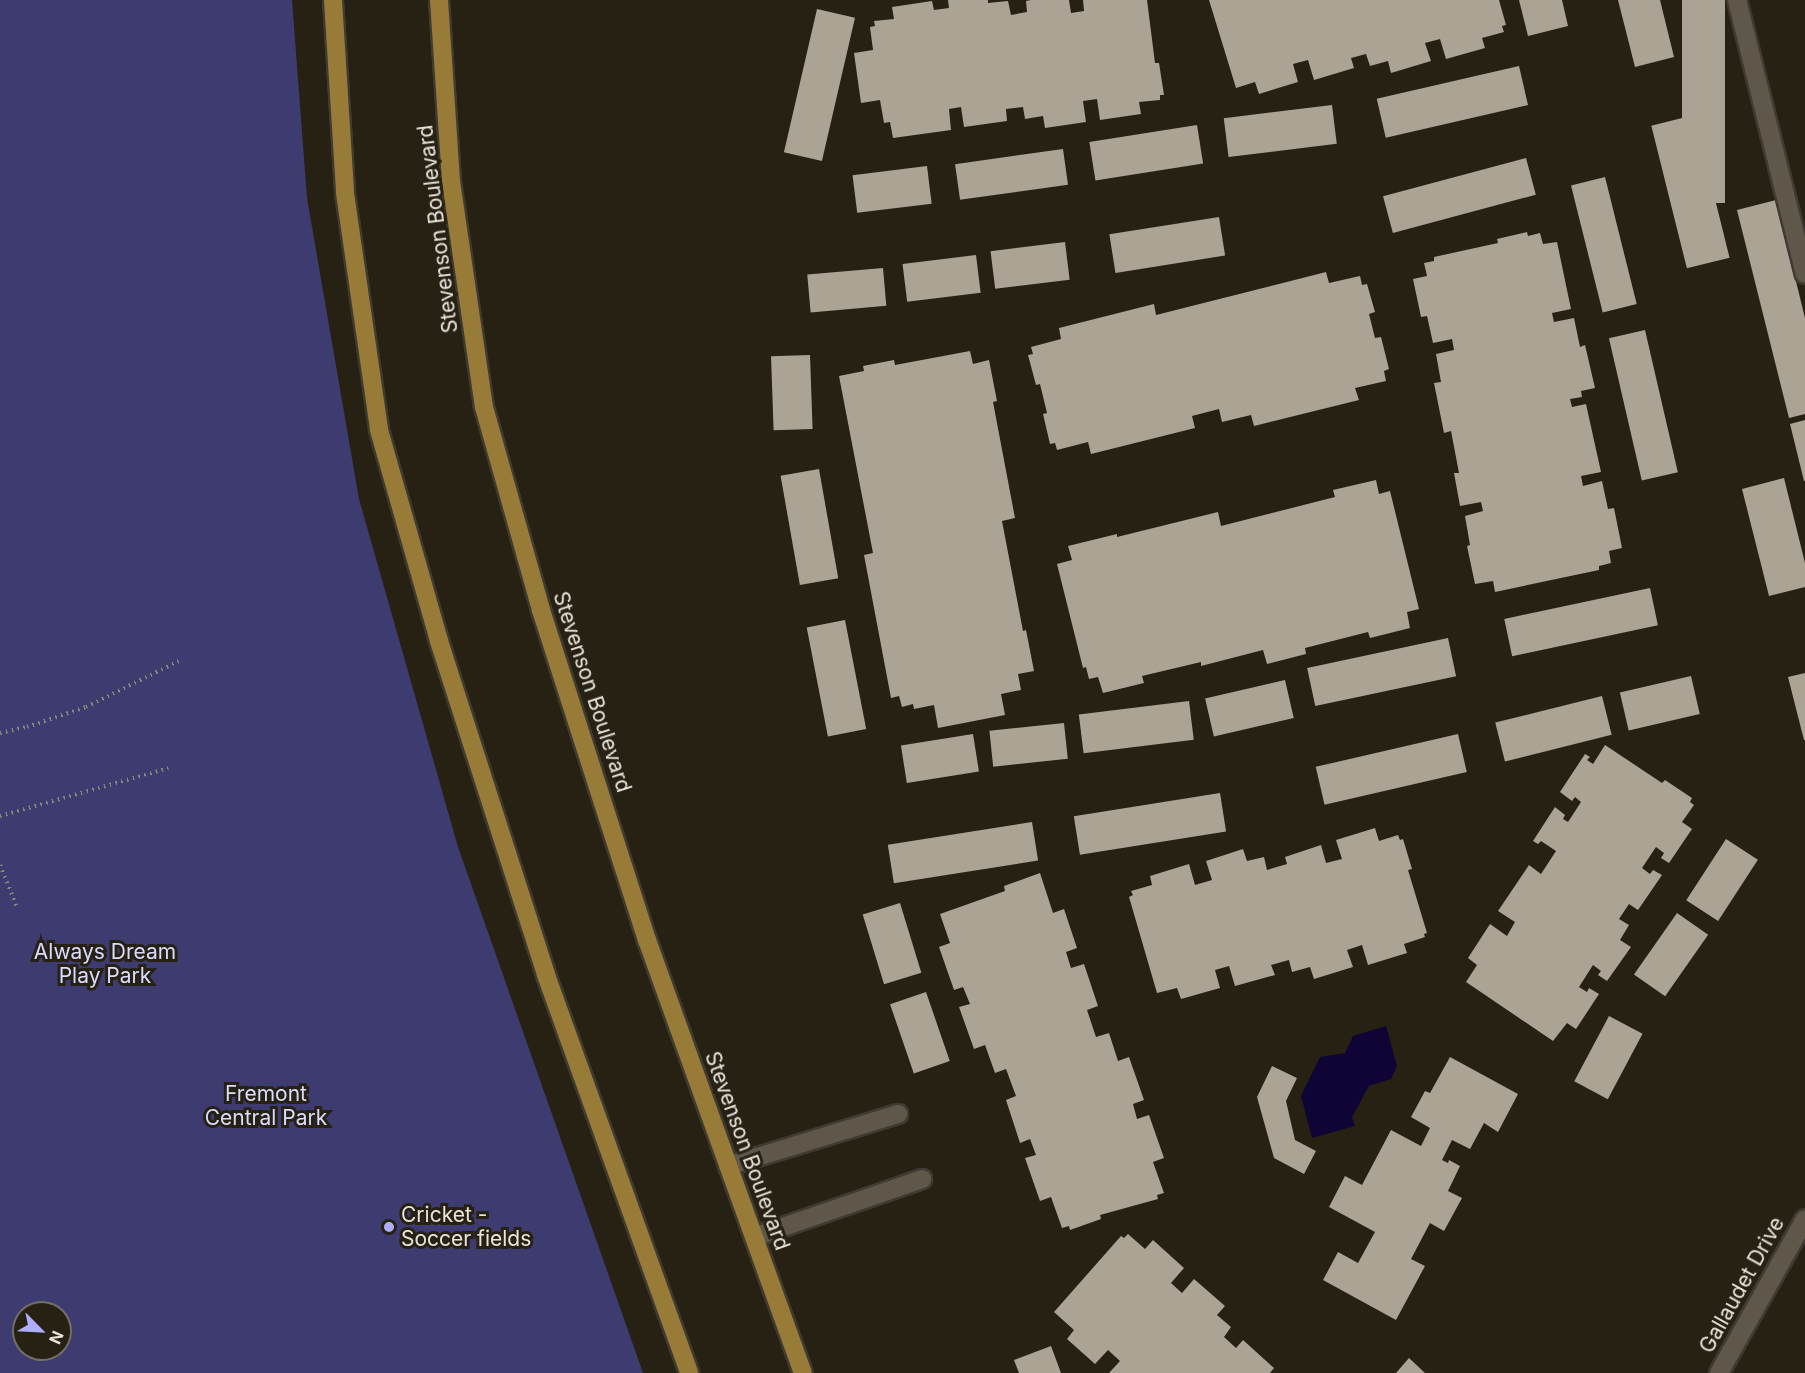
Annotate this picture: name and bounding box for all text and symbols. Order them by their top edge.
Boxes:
street label: Stevenson Boulevard [413,123,463,335]
street label: Stevenson Boulevard [548,588,636,796]
park label: Always Dream Play Park [34,939,176,989]
street label: Stevenson Boulevard [699,1048,795,1254]
park label: Fremont Central Park [205,1081,327,1131]
place label: Cricket - Soccer fields [401,1202,531,1252]
street label: Gallaudet Drive [1694,1212,1790,1358]
marker: Cricket - Soccer fields [382,1220,396,1234]
north arrow [12,1301,72,1361]
text: N [45,1328,68,1347]

